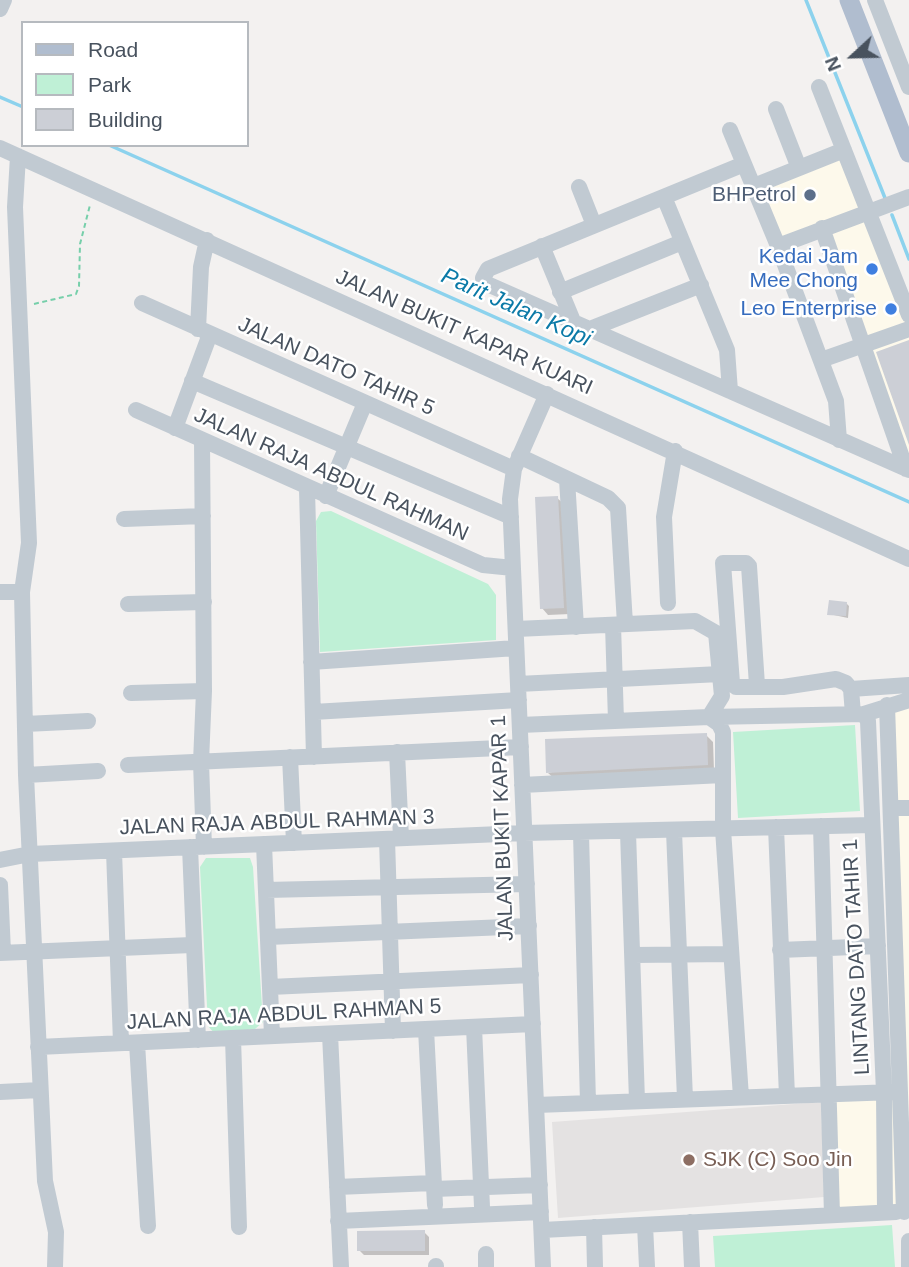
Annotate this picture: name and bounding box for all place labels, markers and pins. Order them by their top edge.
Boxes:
place label: BHPetrol [712,182,796,208]
marker: BHPetrol [802,187,818,203]
place label: Kedai Jam Mee Chong [749,244,858,294]
marker: Kedai Jam Mee Chong [864,261,880,277]
place label: Leo Enterprise [740,296,877,322]
marker: Leo Enterprise [883,301,899,317]
place label: SJK (C) Soo Jin [703,1147,852,1173]
marker: SJK (C) Soo Jin [681,1152,697,1168]

